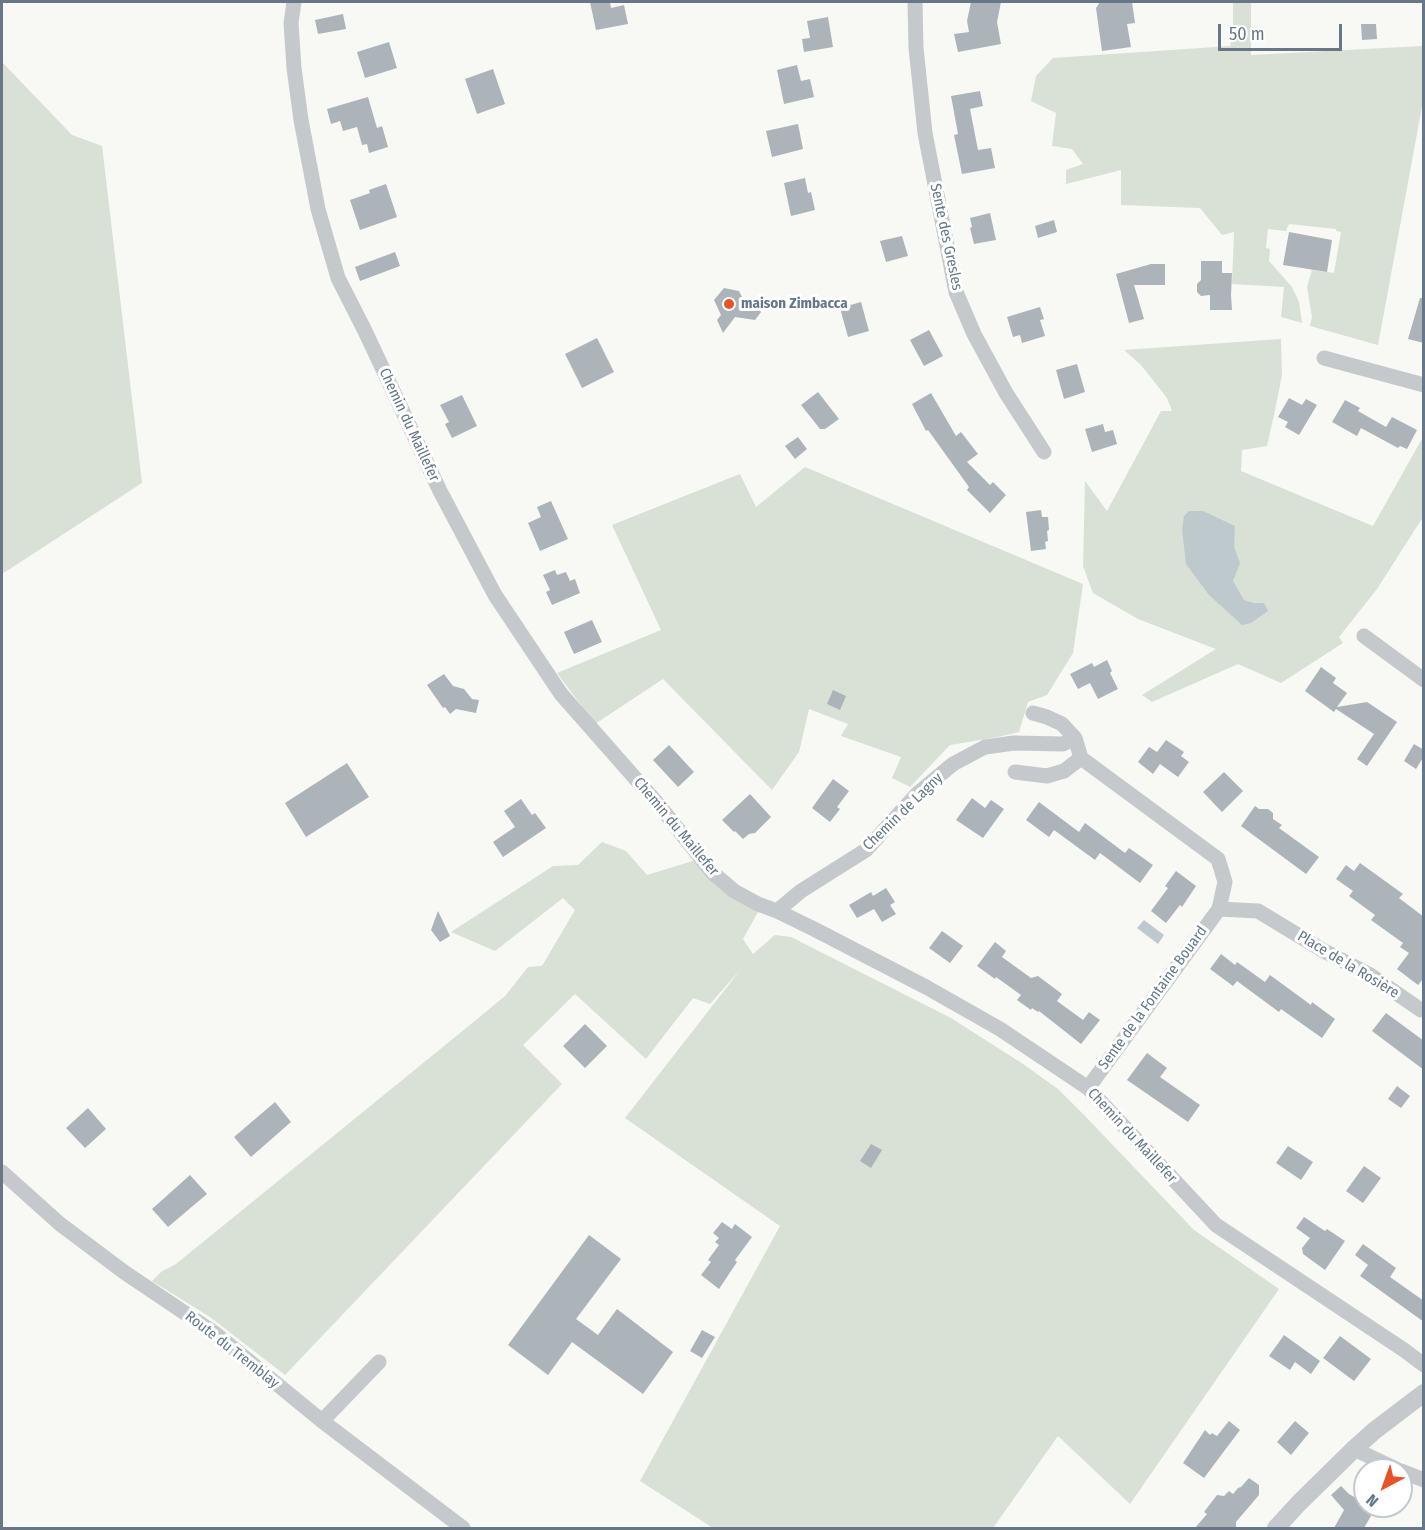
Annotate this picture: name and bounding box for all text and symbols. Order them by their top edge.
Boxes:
scale bar [1221,12,1346,50]
text: 50 m [1229,23,1265,45]
street label: Sente des Gresles [926,182,966,292]
place label: maison Zimbacca [741,295,848,313]
marker: maison Zimbacca [722,297,736,311]
street label: Chemin du Maillefer [375,365,443,485]
street label: Chemin de Lagny [859,769,947,855]
street label: Chemin du Maillefer [630,774,722,880]
street label: Sente de la Fontaine Bouard [1095,923,1211,1073]
street label: Place de la Rosière [1294,928,1402,1002]
street label: Chemin du Maillefer [1083,1085,1181,1187]
street label: Route du Tremblay [181,1308,283,1392]
north arrow [1353,1458,1413,1518]
text: N [1362,1490,1382,1511]

